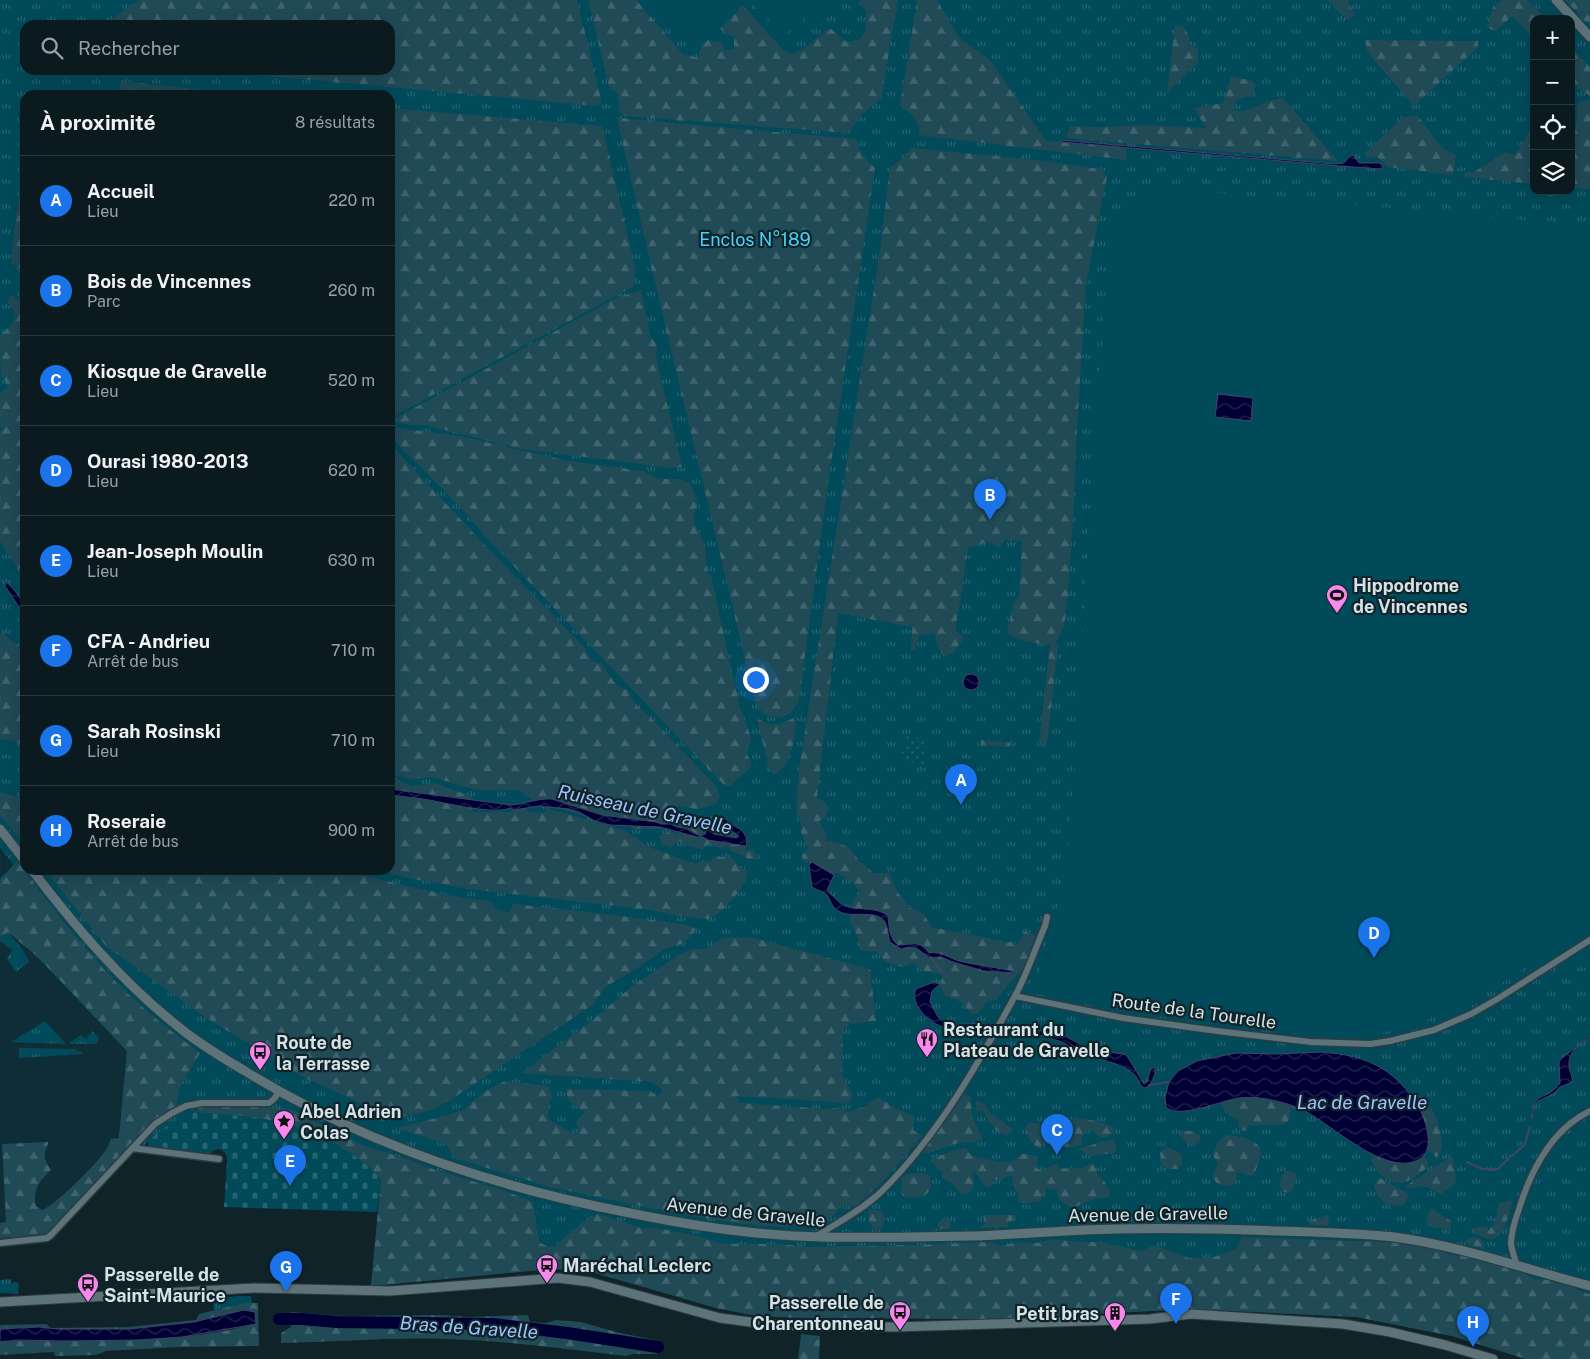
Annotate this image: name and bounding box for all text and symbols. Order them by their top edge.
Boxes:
map controls [1530,15,1575,195]
button: + [1530,15,1575,60]
search box [20,20,395,75]
icon: search [38,34,66,62]
text: Rechercher [78,37,180,59]
button: − [1530,60,1575,105]
button: locate [1530,105,1575,150]
text: À proximité [40,110,156,135]
text: 8 résultats [295,113,375,132]
button: layers [1530,150,1575,195]
text: Accueil [87,180,155,202]
text: A [50,191,62,210]
text: 220 m [328,191,375,210]
text: Lieu [87,202,119,221]
park label: Enclos N°189 [699,229,811,250]
text: Bois de Vincennes [87,270,251,292]
text: B [51,281,61,300]
text: 260 m [328,281,375,300]
text: Parc [87,292,121,311]
text: Kiosque de Gravelle [87,360,267,382]
text: C [50,371,62,390]
text: 520 m [328,371,375,390]
text: Lieu [87,382,119,401]
text: Ourasi 1980-2013 [87,450,249,472]
text: D [50,461,62,480]
text: 620 m [328,461,375,480]
text: Lieu [87,472,119,491]
pin: B [974,479,1006,520]
text: Jean-Joseph Moulin [87,540,263,562]
text: E [51,551,61,570]
text: 630 m [328,551,375,570]
text: Lieu [87,562,119,581]
place label: Hippodrome de Vincennes [1353,575,1468,617]
sports icon: Hippodrome de Vincennes [1325,583,1349,614]
text: CFA - Andrieu [87,630,210,652]
text: F [51,641,61,660]
text: 710 m [331,641,375,660]
text: Arrêt de bus [87,652,179,671]
your location [743,667,769,693]
text: Sarah Rosinski [87,720,221,742]
text: G [50,731,62,750]
text: 710 m [331,731,375,750]
text: Lieu [87,742,119,761]
pin: A [945,764,977,805]
water label: Ruisseau de Gravelle [556,780,734,838]
text: Roseraie [87,810,166,832]
text: H [50,821,62,840]
text: 900 m [328,821,375,840]
text: Arrêt de bus [87,832,179,851]
pin: D [1358,917,1390,958]
street label: Route de la Tourelle [1110,989,1278,1033]
place label: Restaurant du Plateau de Gravelle [943,1019,1110,1061]
restaurant icon: Restaurant du Plateau de Gravelle [915,1027,939,1058]
place label: Route de la Terrasse [276,1032,370,1074]
bus stop icon: Route de la Terrasse [248,1040,272,1071]
water label: Lac de Gravelle [1297,1091,1427,1113]
place label: Abel Adrien Colas [300,1101,401,1143]
place icon: Abel Adrien Colas [272,1109,296,1140]
pin: C [1041,1114,1073,1155]
pin: E [274,1145,306,1186]
street label: Avenue de Gravelle [665,1193,827,1231]
street label: Avenue de Gravelle [1068,1202,1228,1226]
pin: G [270,1251,302,1292]
bus stop icon: Maréchal Leclerc [535,1253,559,1284]
place label: Maréchal Leclerc [563,1255,712,1276]
place label: Passerelle de Saint-Maurice [104,1264,226,1306]
bus stop icon: Passerelle de Saint-Maurice [76,1272,100,1303]
pin: F [1160,1283,1192,1324]
place label: Passerelle de Charentonneau [752,1292,884,1334]
bus stop icon: Passerelle de Charentonneau [888,1300,912,1331]
building icon: Petit bras [1103,1301,1127,1332]
place label: Petit bras [1016,1303,1099,1324]
pin: H [1457,1306,1489,1347]
water label: Bras de Gravelle [399,1311,539,1343]

